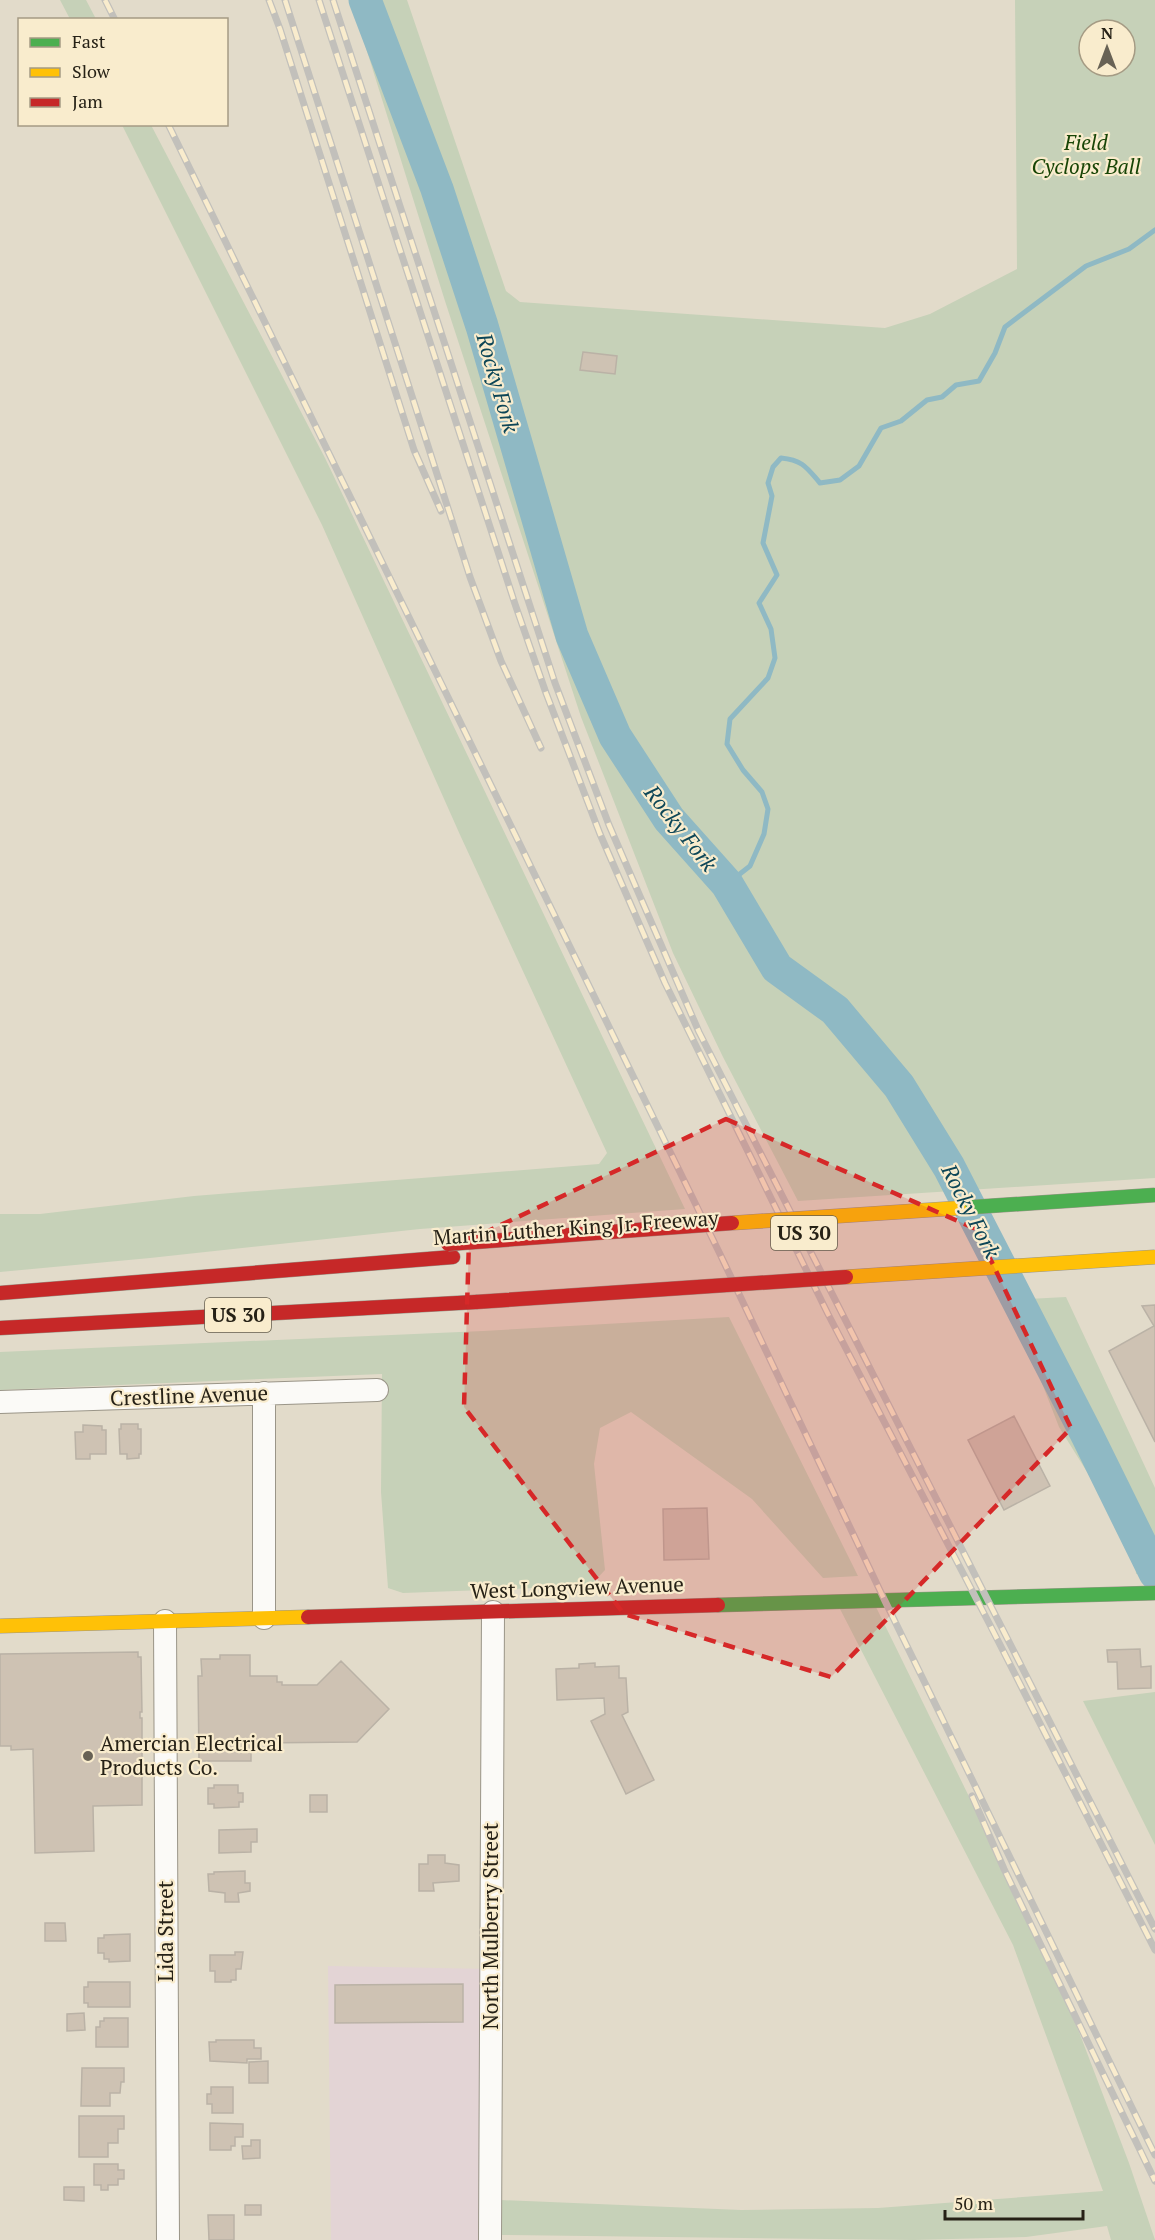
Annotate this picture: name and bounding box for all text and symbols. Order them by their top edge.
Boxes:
legend [18,18,228,126]
north arrow [1077,18,1137,78]
text: N [1101,22,1113,44]
text: Fast [72,29,106,53]
text: Slow [72,59,111,83]
text: Jam [72,89,103,113]
park label: Field Cyclops Ball [1032,128,1141,180]
water label: Rocky Fork [470,329,527,436]
water label: Rocky Fork [638,778,725,877]
water label: Rocky Fork [935,1158,1008,1263]
street label: Martin Luther King Jr. Freeway [432,1203,720,1251]
road number: US 30 [771,1216,837,1250]
road number: US 30 [205,1298,271,1332]
street label: Crestline Avenue [109,1378,268,1412]
street label: West Longview Avenue [470,1569,684,1605]
place label: Amercian Electrical Products Co. [100,1729,283,1781]
marker: Amercian Electrical Products Co. [81,1749,95,1763]
street label: North Mulberry Street [476,1822,504,2030]
street label: Lida Street [151,1880,179,1982]
scale bar [945,2183,1083,2221]
text: 50 m [954,2191,994,2215]

